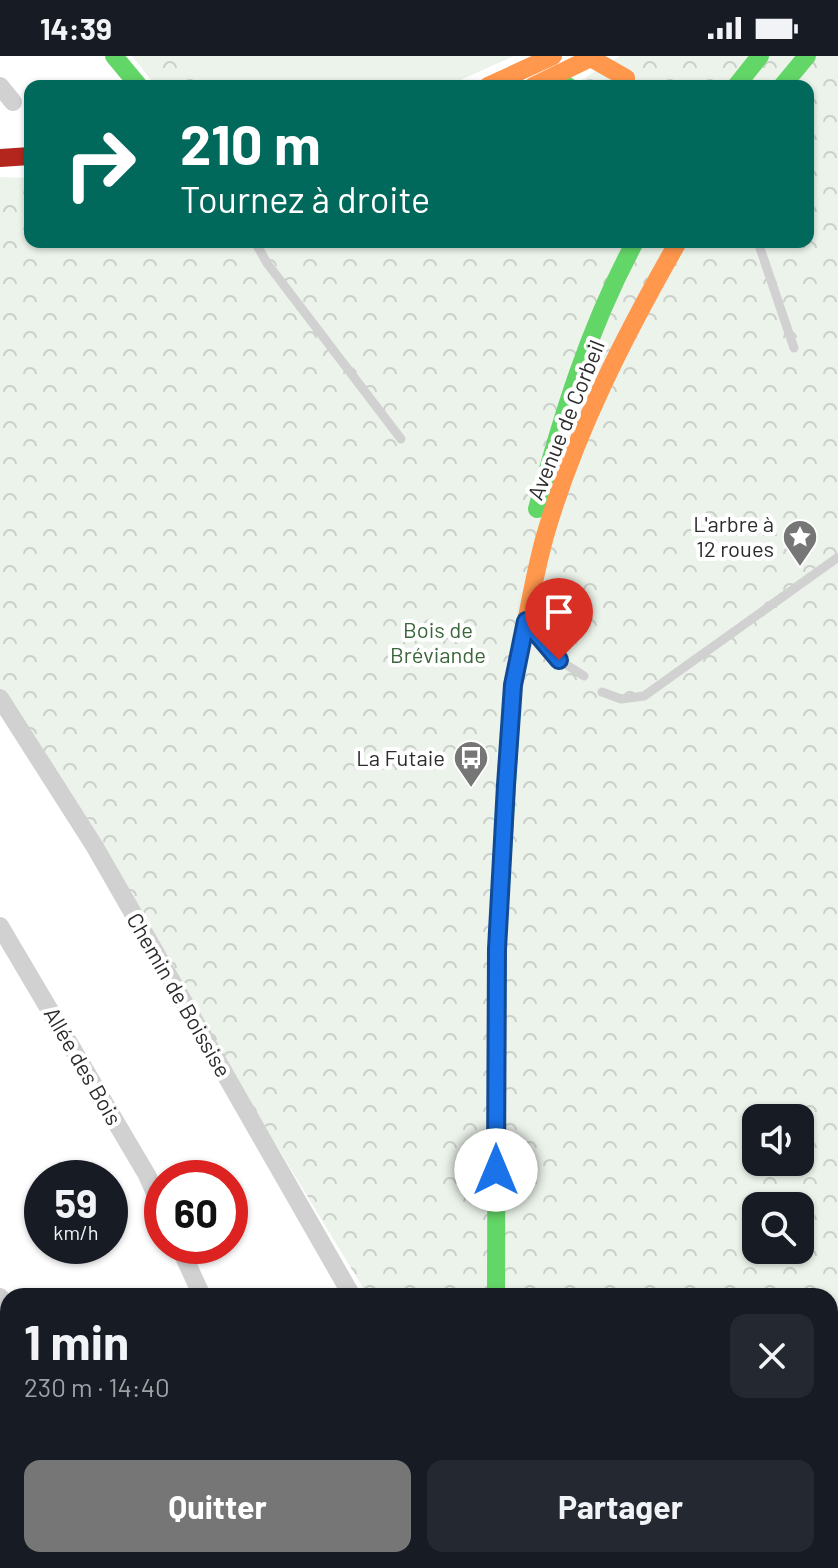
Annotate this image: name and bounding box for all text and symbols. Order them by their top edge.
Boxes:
text: 14:39 [40,10,112,46]
text: 210 m [180,109,321,176]
icon: right [48,112,152,216]
text: Tournez à droite [180,177,430,220]
street label: Avenue de Corbeil [521,336,609,503]
place label: L'arbre à 12 roues [693,510,774,561]
place icon: L'arbre à 12 roues [781,518,819,568]
pin [525,578,593,660]
icon: arrive [537,590,581,634]
park label: Bois de Bréviande [390,616,486,667]
bus stop icon: La Futaie [452,739,490,789]
place label: La Futaie [356,744,445,770]
street label: Chemin de Boissise [122,908,237,1081]
street label: Allée des Bois [40,1002,128,1129]
map controls [742,1104,814,1264]
button: sound [742,1104,814,1176]
position arrow [454,1128,538,1212]
speed limit sign: 60 [144,1160,248,1264]
text: 59 [55,1178,97,1226]
button: search [742,1192,814,1264]
text: km/h [53,1220,99,1244]
text: 1 min [24,1312,129,1370]
button: close [730,1314,814,1398]
text: 230 m · 14:40 [24,1371,170,1402]
button: Quitter [24,1460,411,1552]
button: Partager [427,1460,814,1552]

